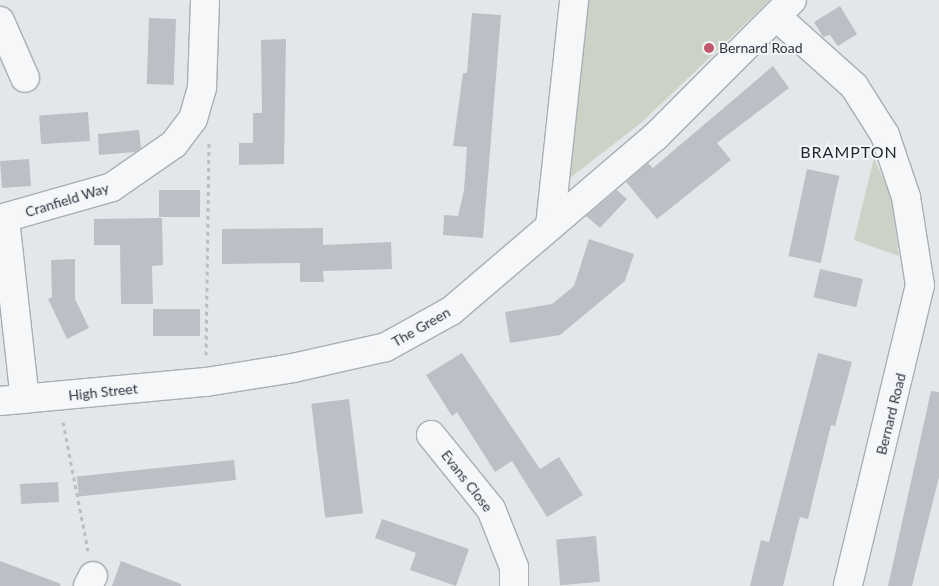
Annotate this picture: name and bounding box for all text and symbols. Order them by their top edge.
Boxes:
place label: Bernard Road [719,40,803,56]
marker: Bernard Road [703,42,715,54]
district label: BRAMPTON [799,142,899,162]
street label: Cranfield Way [23,179,111,221]
street label: The Green [389,304,453,350]
street label: Bernard Road [873,371,909,457]
street label: High Street [68,380,138,404]
street label: Evans Close [438,447,496,515]

